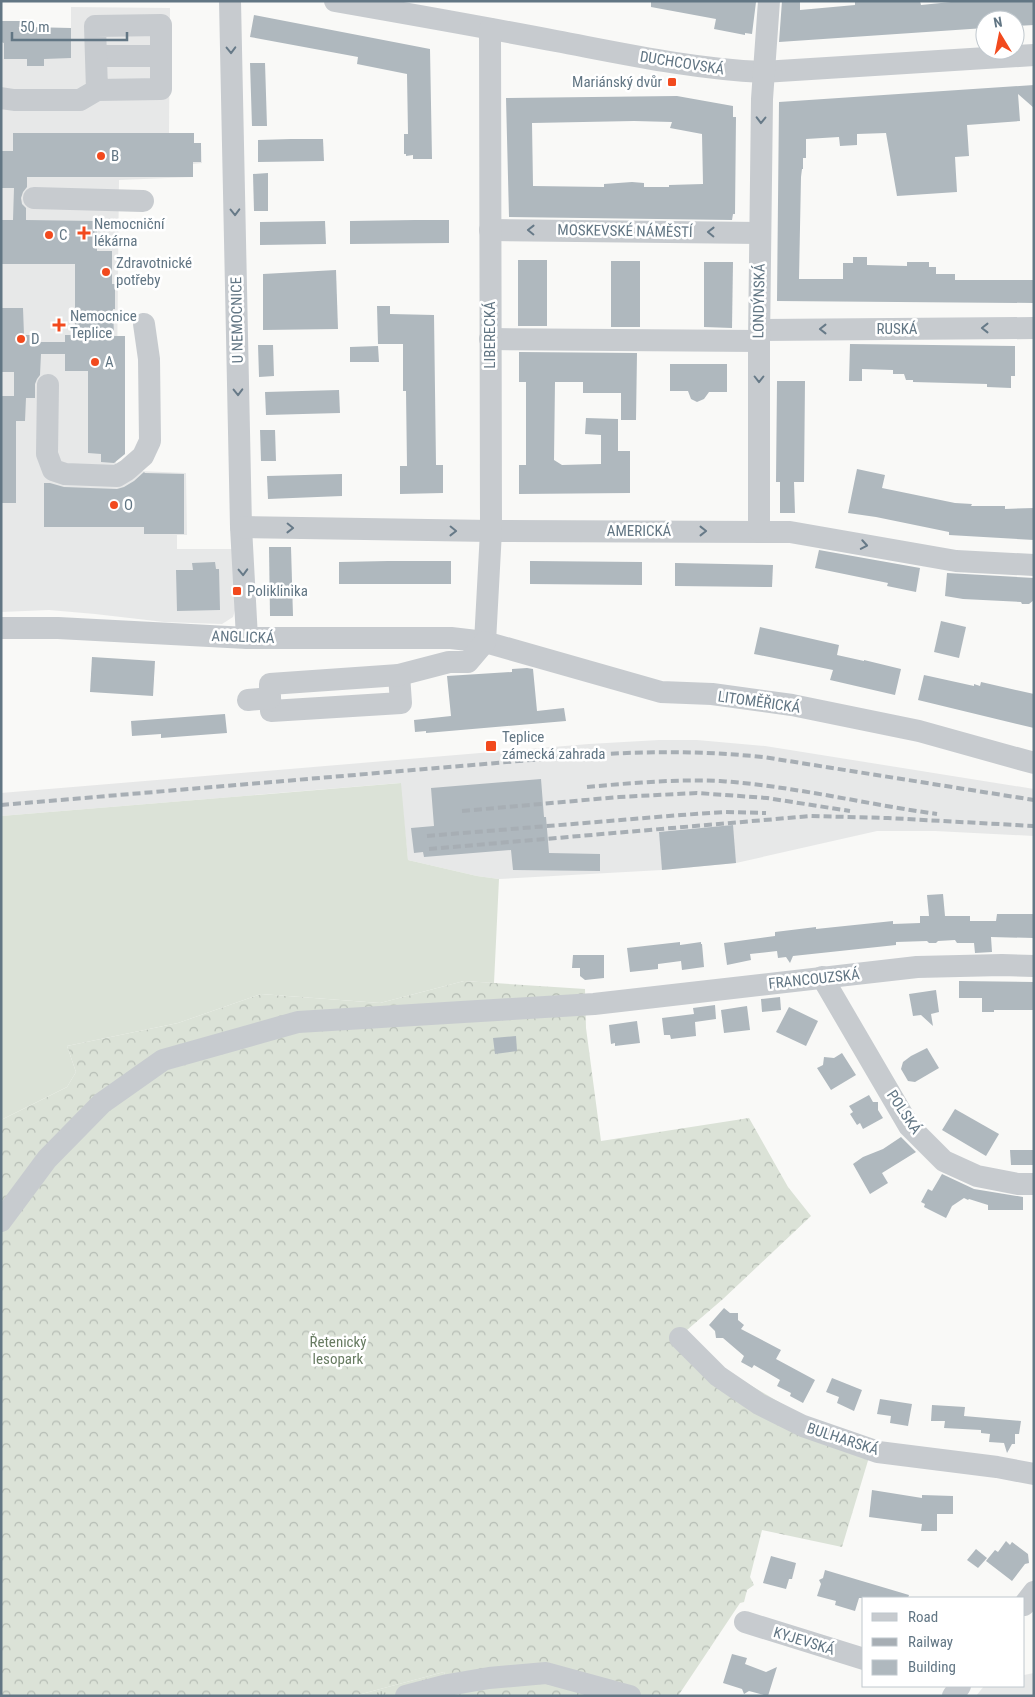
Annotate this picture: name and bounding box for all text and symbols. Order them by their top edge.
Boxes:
scale bar [12,10,128,42]
north arrow [975,10,1025,60]
text: N [992,14,1003,31]
text: 50 m [20,18,50,36]
one-way arrow [226,46,236,54]
street label: DUCHCOVSKÁ [639,47,726,79]
place label: Mariánský dvůr [572,73,662,91]
marker: Mariánský dvůr [666,76,678,88]
one-way arrow [756,117,766,125]
place label: B [111,147,119,165]
marker: B [95,150,107,162]
one-way arrow [230,209,240,217]
place label: Nemocniční lékárna [94,215,166,250]
street label: MOSKEVSKÉ NÁMĚSTÍ [557,221,694,241]
one-way arrow [527,225,534,235]
place label: C [59,226,68,244]
marker: Nemocniční lékárna [78,227,90,239]
one-way arrow [707,227,714,237]
marker: C [43,229,55,241]
place label: Zdravotnické potřeby [116,254,192,289]
street label: LONDÝNSKÁ [749,263,769,339]
marker: Zdravotnické potřeby [100,266,112,278]
street label: U NEMOCNICE [227,277,247,363]
street label: LIBERECKÁ [481,301,499,369]
place label: Nemocnice Teplice [70,307,137,342]
marker: Nemocnice Teplice [52,318,66,332]
street label: RUSKÁ [877,320,918,338]
one-way arrow [981,323,988,333]
one-way arrow [818,324,826,335]
place label: D [31,330,40,348]
marker: D [15,333,27,345]
place label: A [105,353,114,371]
marker: A [89,356,101,368]
one-way arrow [754,375,764,383]
one-way arrow [233,389,244,397]
place label: O [124,496,133,514]
marker: O [108,499,120,511]
street label: AMERICKÁ [607,522,672,540]
one-way arrow [286,523,294,533]
one-way arrow [449,525,457,536]
one-way arrow [699,526,707,536]
one-way arrow [860,539,868,549]
one-way arrow [238,569,248,577]
place label: Poliklinika [247,582,308,600]
marker: Poliklinika [231,585,243,597]
street label: ANGLICKÁ [211,627,275,647]
street label: LITOMĚŘICKÁ [717,687,802,717]
place label: Teplice zámecká zahrada [502,728,606,763]
marker: Teplice zámecká zahrada [484,739,498,753]
street label: FRANCOUZSKÁ [768,965,861,993]
street label: POLSKÁ [883,1087,925,1138]
park label: Řetenický lesopark [309,1333,367,1368]
street label: BULHARSKÁ [805,1419,881,1459]
legend [862,1597,1025,1687]
text: Road [908,1608,938,1626]
street label: KYJEVSKÁ [771,1623,837,1659]
text: Railway [908,1633,953,1651]
text: Building [908,1658,956,1676]

